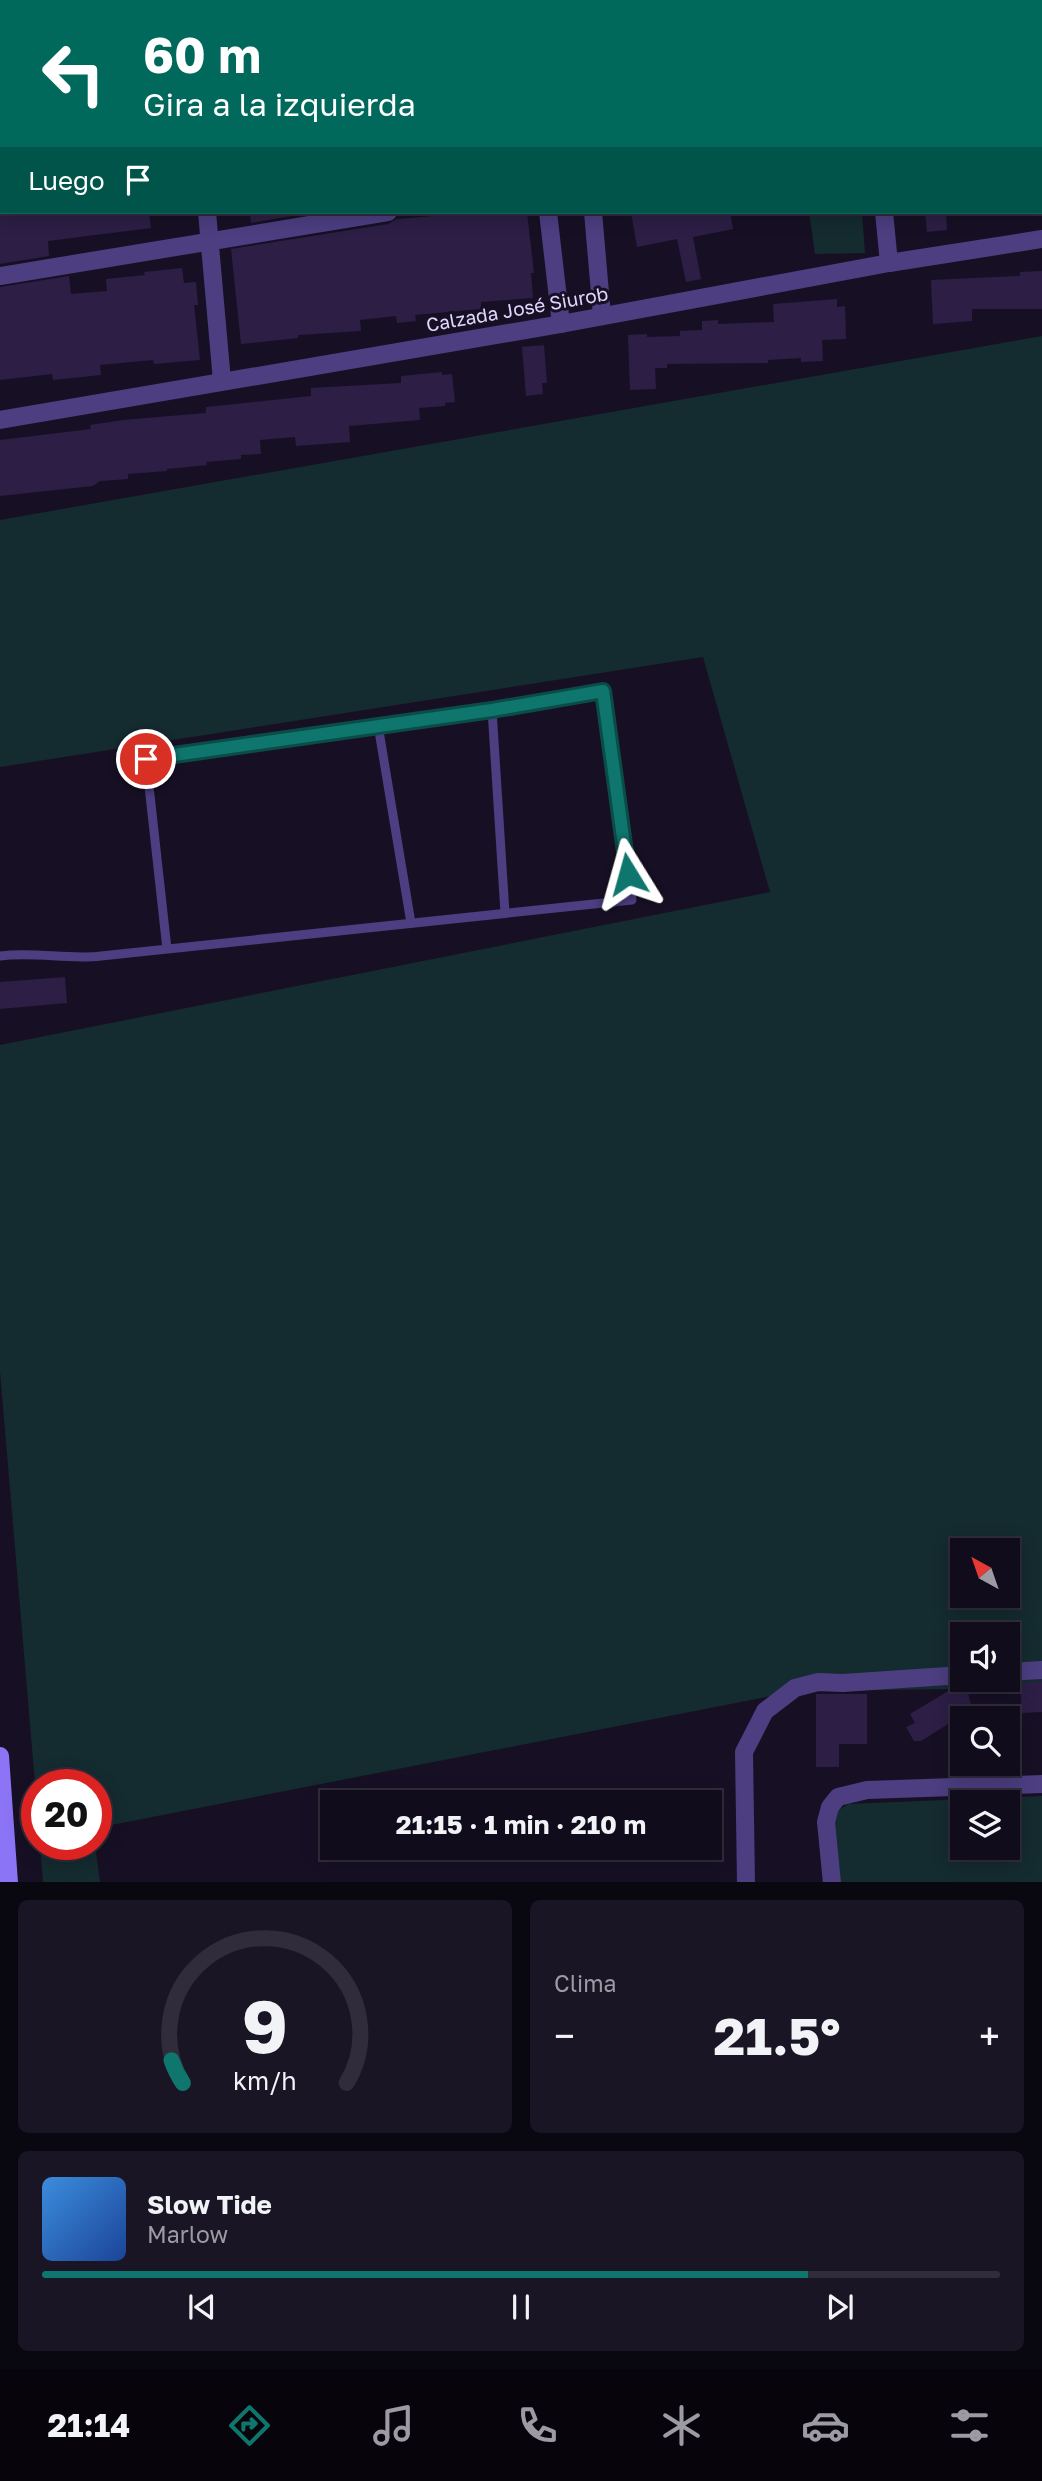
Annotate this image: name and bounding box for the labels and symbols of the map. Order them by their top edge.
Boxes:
street label: Calzada José Siurob [424,281,610,336]
pin [116,729,176,789]
position arrow [591,837,665,911]
north arrow [950,1538,1020,1608]
speed limit sign: 20 [21,1769,112,1860]

